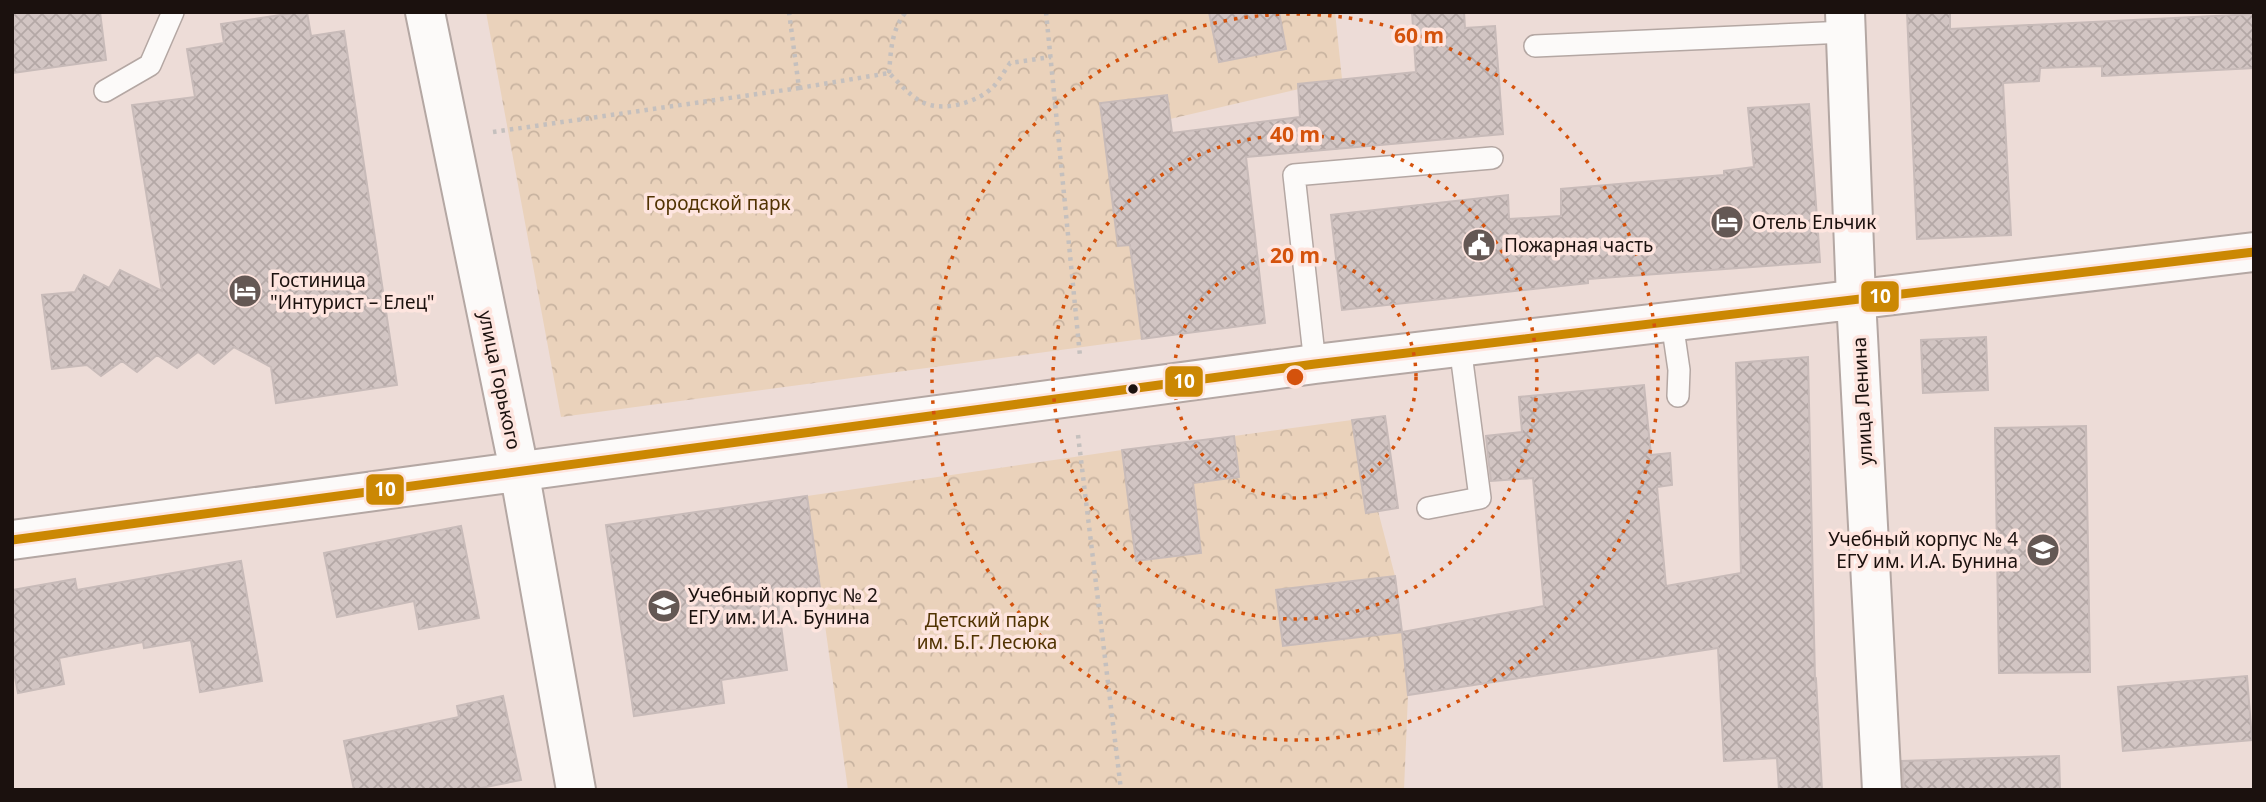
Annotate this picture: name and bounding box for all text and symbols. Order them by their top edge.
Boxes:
text: 60 m [1394,21,1444,49]
text: 40 m [1270,120,1320,148]
park label: Городской парк [645,190,791,216]
hotel icon: Отель Ельчик [1708,203,1746,241]
place label: Отель Ельчик [1752,209,1876,235]
public building icon: Пожарная часть [1460,226,1498,264]
place label: Пожарная часть [1504,232,1653,258]
text: 20 m [1270,241,1320,269]
place label: Гостиница "Интурист – Елец" [270,267,435,315]
hotel icon: Гостиница "Интурист – Елец" [226,272,264,310]
line badge: 10 [1860,280,1900,313]
text: 10 [1869,283,1891,309]
street label: улица Горького [473,308,527,452]
street label: улица Ленина [1846,336,1878,466]
line badge: 10 [1164,365,1204,398]
centre of rings [1283,365,1307,389]
text: 10 [1173,368,1195,394]
unlabelled marker [1126,382,1140,396]
line badge: 10 [365,473,405,506]
text: 10 [374,476,396,502]
place label: Учебный корпус № 4 ЕГУ им. И.А. Бунина [1828,526,2018,574]
school or university icon: Учебный корпус № 4 ЕГУ им. И.А. Бунина [2024,531,2062,569]
place label: Учебный корпус № 2 ЕГУ им. И.А. Бунина [688,582,878,630]
school or university icon: Учебный корпус № 2 ЕГУ им. И.А. Бунина [645,587,683,625]
park label: Детский парк им. Б.Г. Лесюка [917,607,1057,655]

